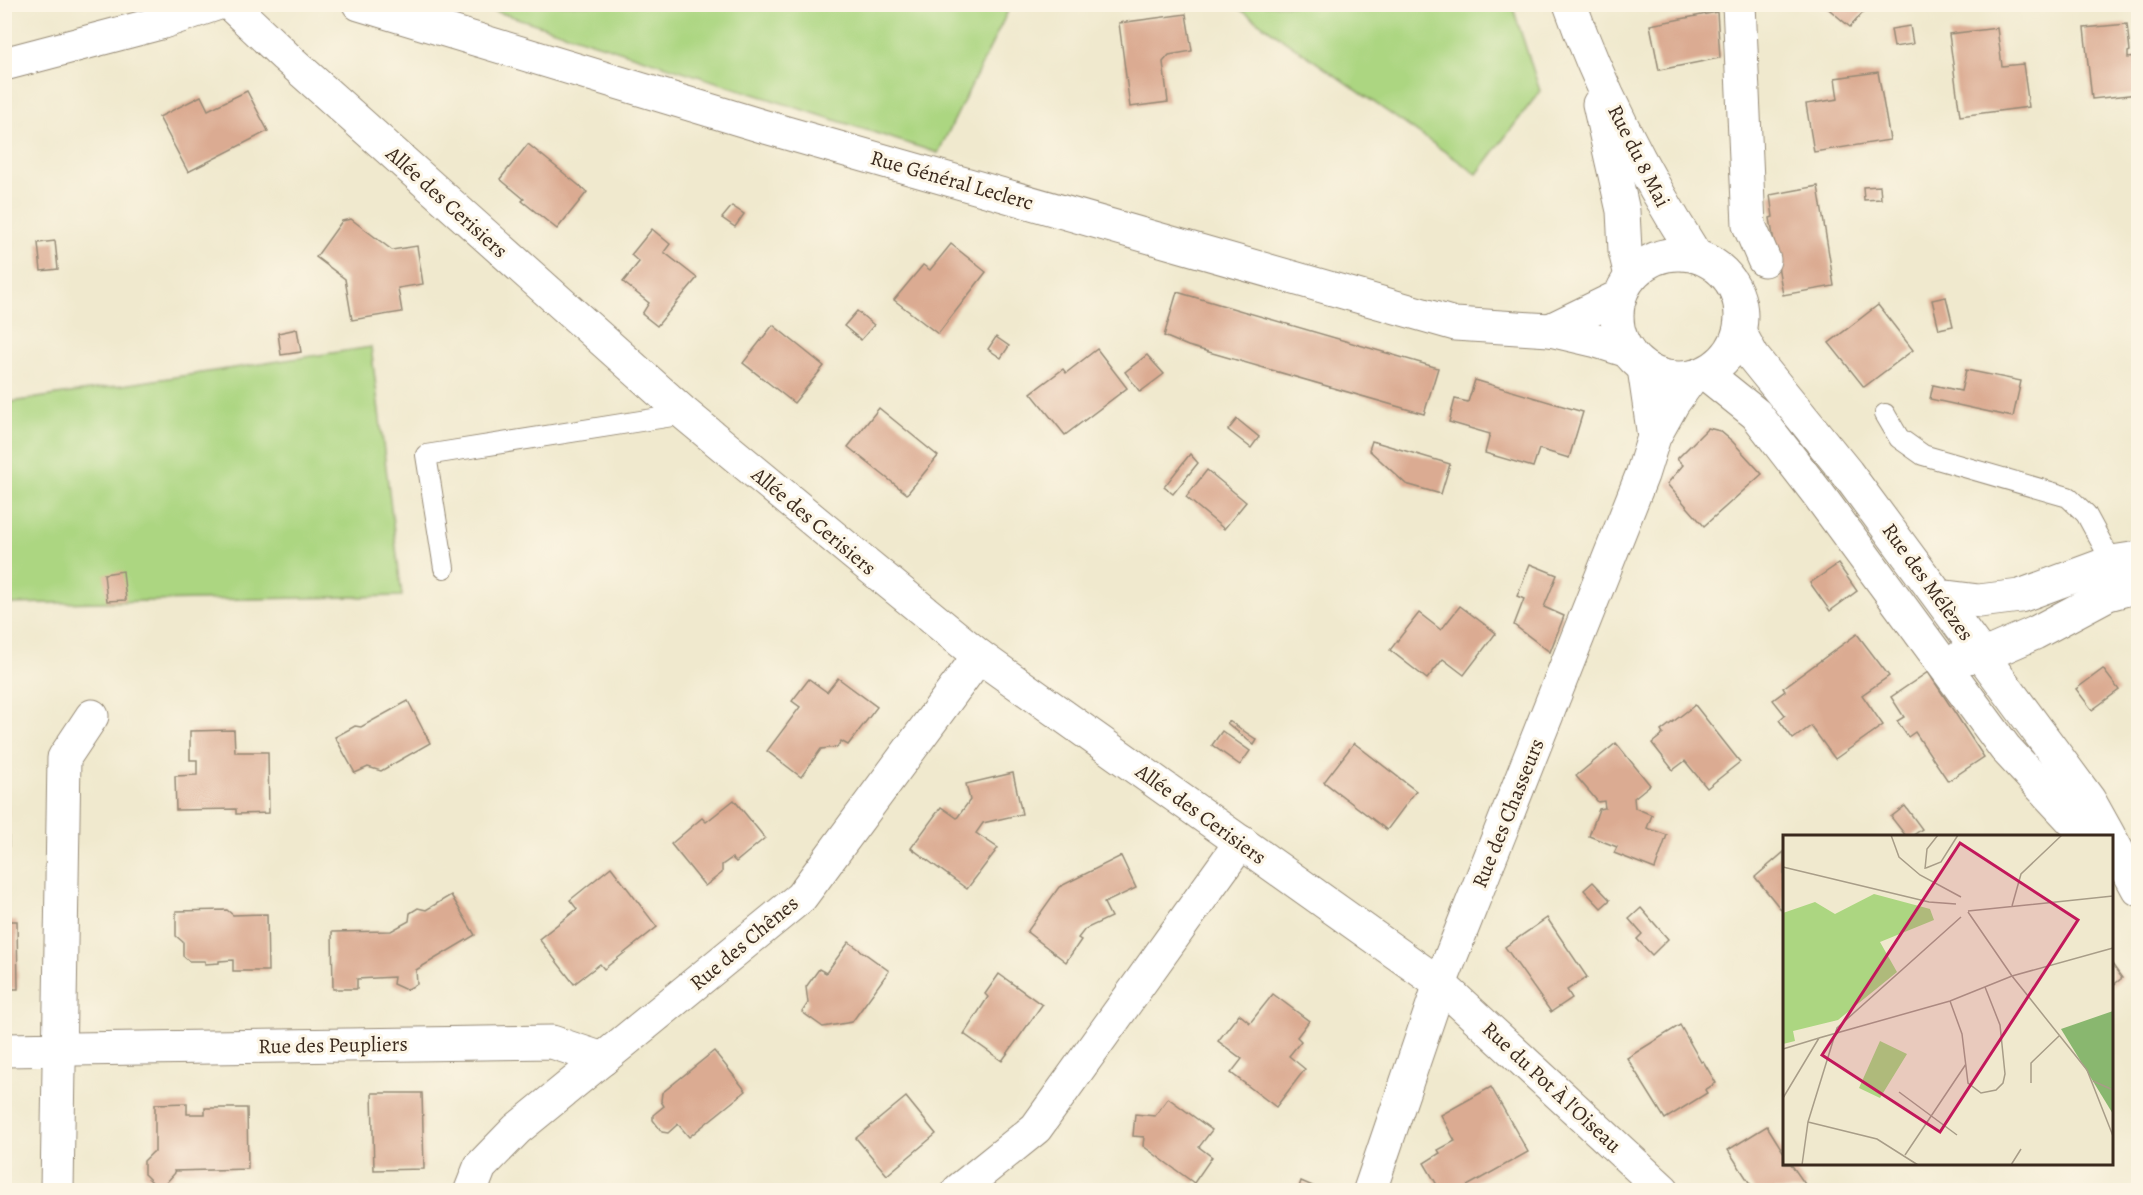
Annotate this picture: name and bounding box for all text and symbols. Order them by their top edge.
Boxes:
street label: Rue du 8 Mai [1601,100,1677,212]
street label: Allée des Cerisiers [379,139,514,264]
street label: Rue Général Leclerc [867,143,1037,217]
street label: Allée des Cerisiers [745,460,882,581]
street label: Rue des Mélèzes [1876,517,1980,647]
street label: Rue des Chasseurs [1465,734,1551,892]
street label: Allée des Cerisiers [1129,757,1272,871]
inset map [1783,835,2113,1165]
street label: Rue des Chênes [684,889,804,997]
street label: Rue du Pot À l'Oiseau [1476,1015,1628,1159]
street label: Rue des Peupliers [258,1030,408,1060]

